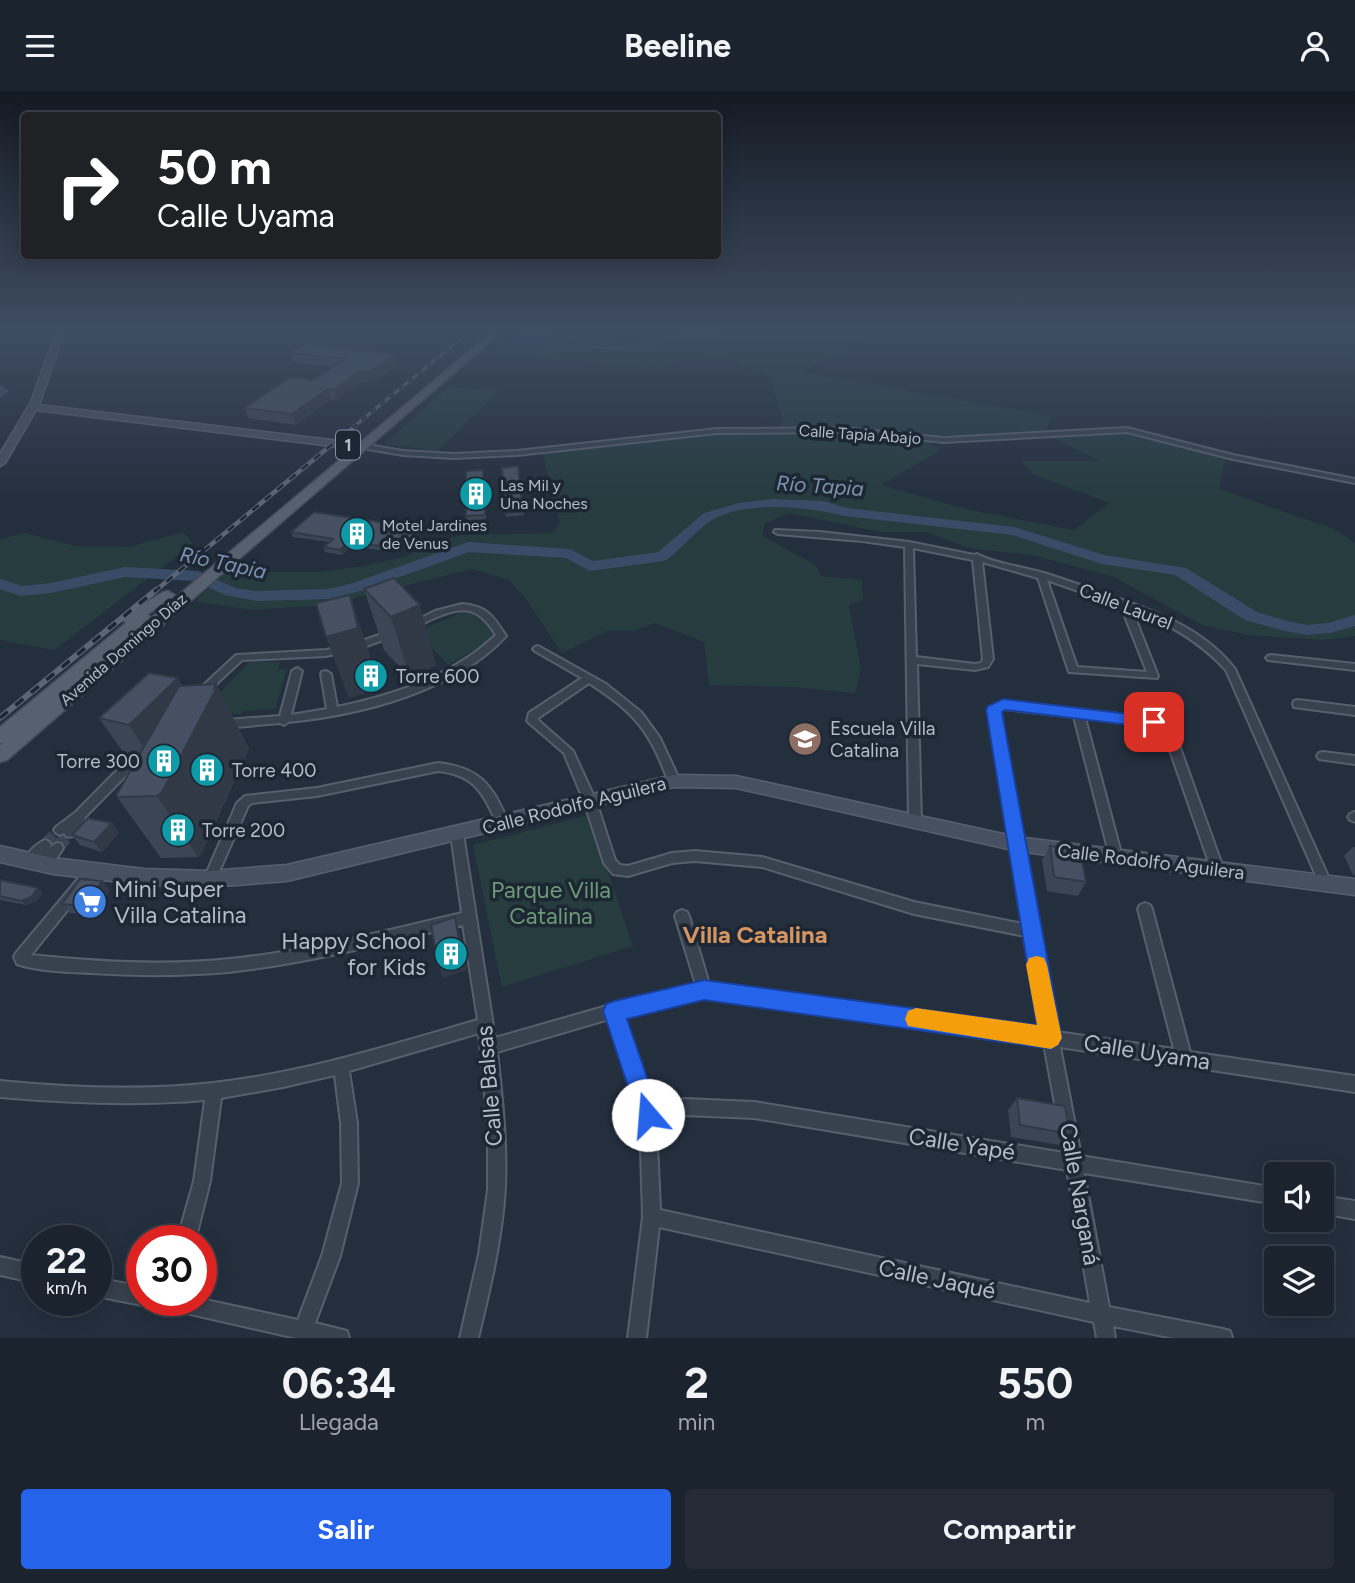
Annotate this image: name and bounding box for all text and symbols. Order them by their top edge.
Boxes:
icon: menu [21,27,59,65]
text: Beeline [624,27,731,65]
icon: person [1296,27,1334,65]
text: 50 m [157,137,272,196]
icon: right [42,140,133,231]
text: Calle Uyama [157,197,335,235]
street label: Calle Tapia Abajo [798,421,922,448]
road number: 1 [336,431,360,459]
water label: Río Tapia [775,470,865,501]
building icon: Las Mil y Una Noches [457,475,495,513]
place label: Las Mil y Una Noches [500,476,588,513]
building icon: Motel Jardines de Venus [338,515,376,553]
place label: Motel Jardines de Venus [382,516,487,553]
water label: Río Tapia [178,541,269,584]
street label: Calle Laurel [1076,578,1176,635]
street label: Avenida Domingo Díaz [56,589,191,710]
building icon: Torre 600 [352,657,390,695]
place label: Torre 600 [396,665,479,688]
pin [1124,692,1184,752]
icon: arrive [1135,703,1173,741]
place label: Escuela Villa Catalina [830,717,936,762]
school or university icon: Escuela Villa Catalina [786,720,824,758]
building icon: Torre 300 [145,742,183,780]
place label: Torre 300 [57,750,140,773]
building icon: Torre 400 [188,751,226,789]
place label: Torre 400 [232,759,316,782]
street label: Calle Rodolfo Aguilera [480,772,668,839]
building icon: Torre 200 [159,811,197,849]
place label: Torre 200 [202,819,285,842]
street label: Calle Rodolfo Aguilera [1056,839,1246,884]
place label: Mini Super Villa Catalina [114,875,246,929]
park label: Parque Villa Catalina [491,876,611,930]
supermarket icon: Mini Super Villa Catalina [71,883,109,921]
district label: Villa Catalina [683,920,827,949]
place label: Happy School for Kids [281,927,426,981]
building icon: Happy School for Kids [432,935,470,973]
street label: Calle Balsas [470,1025,508,1147]
street label: Calle Uyama [1082,1028,1212,1076]
position arrow [611,1078,685,1152]
street label: Calle Narganá [1054,1121,1106,1267]
street label: Calle Yapé [907,1122,1017,1166]
map controls [1264,1162,1334,1316]
button: sound [1264,1162,1334,1232]
speed limit sign: 30 [126,1225,217,1316]
text: 22 [46,1240,87,1282]
button: layers [1264,1246,1334,1316]
street label: Calle Jaqué [876,1253,998,1305]
text: km/h [46,1277,87,1299]
text: 06:34 [282,1358,396,1409]
text: 2 [684,1358,709,1409]
text: 550 [997,1358,1073,1409]
text: Llegada [299,1408,379,1436]
text: min [678,1408,715,1436]
text: m [1025,1408,1045,1436]
button: Salir [21,1489,671,1569]
button: Compartir [685,1489,1334,1569]

